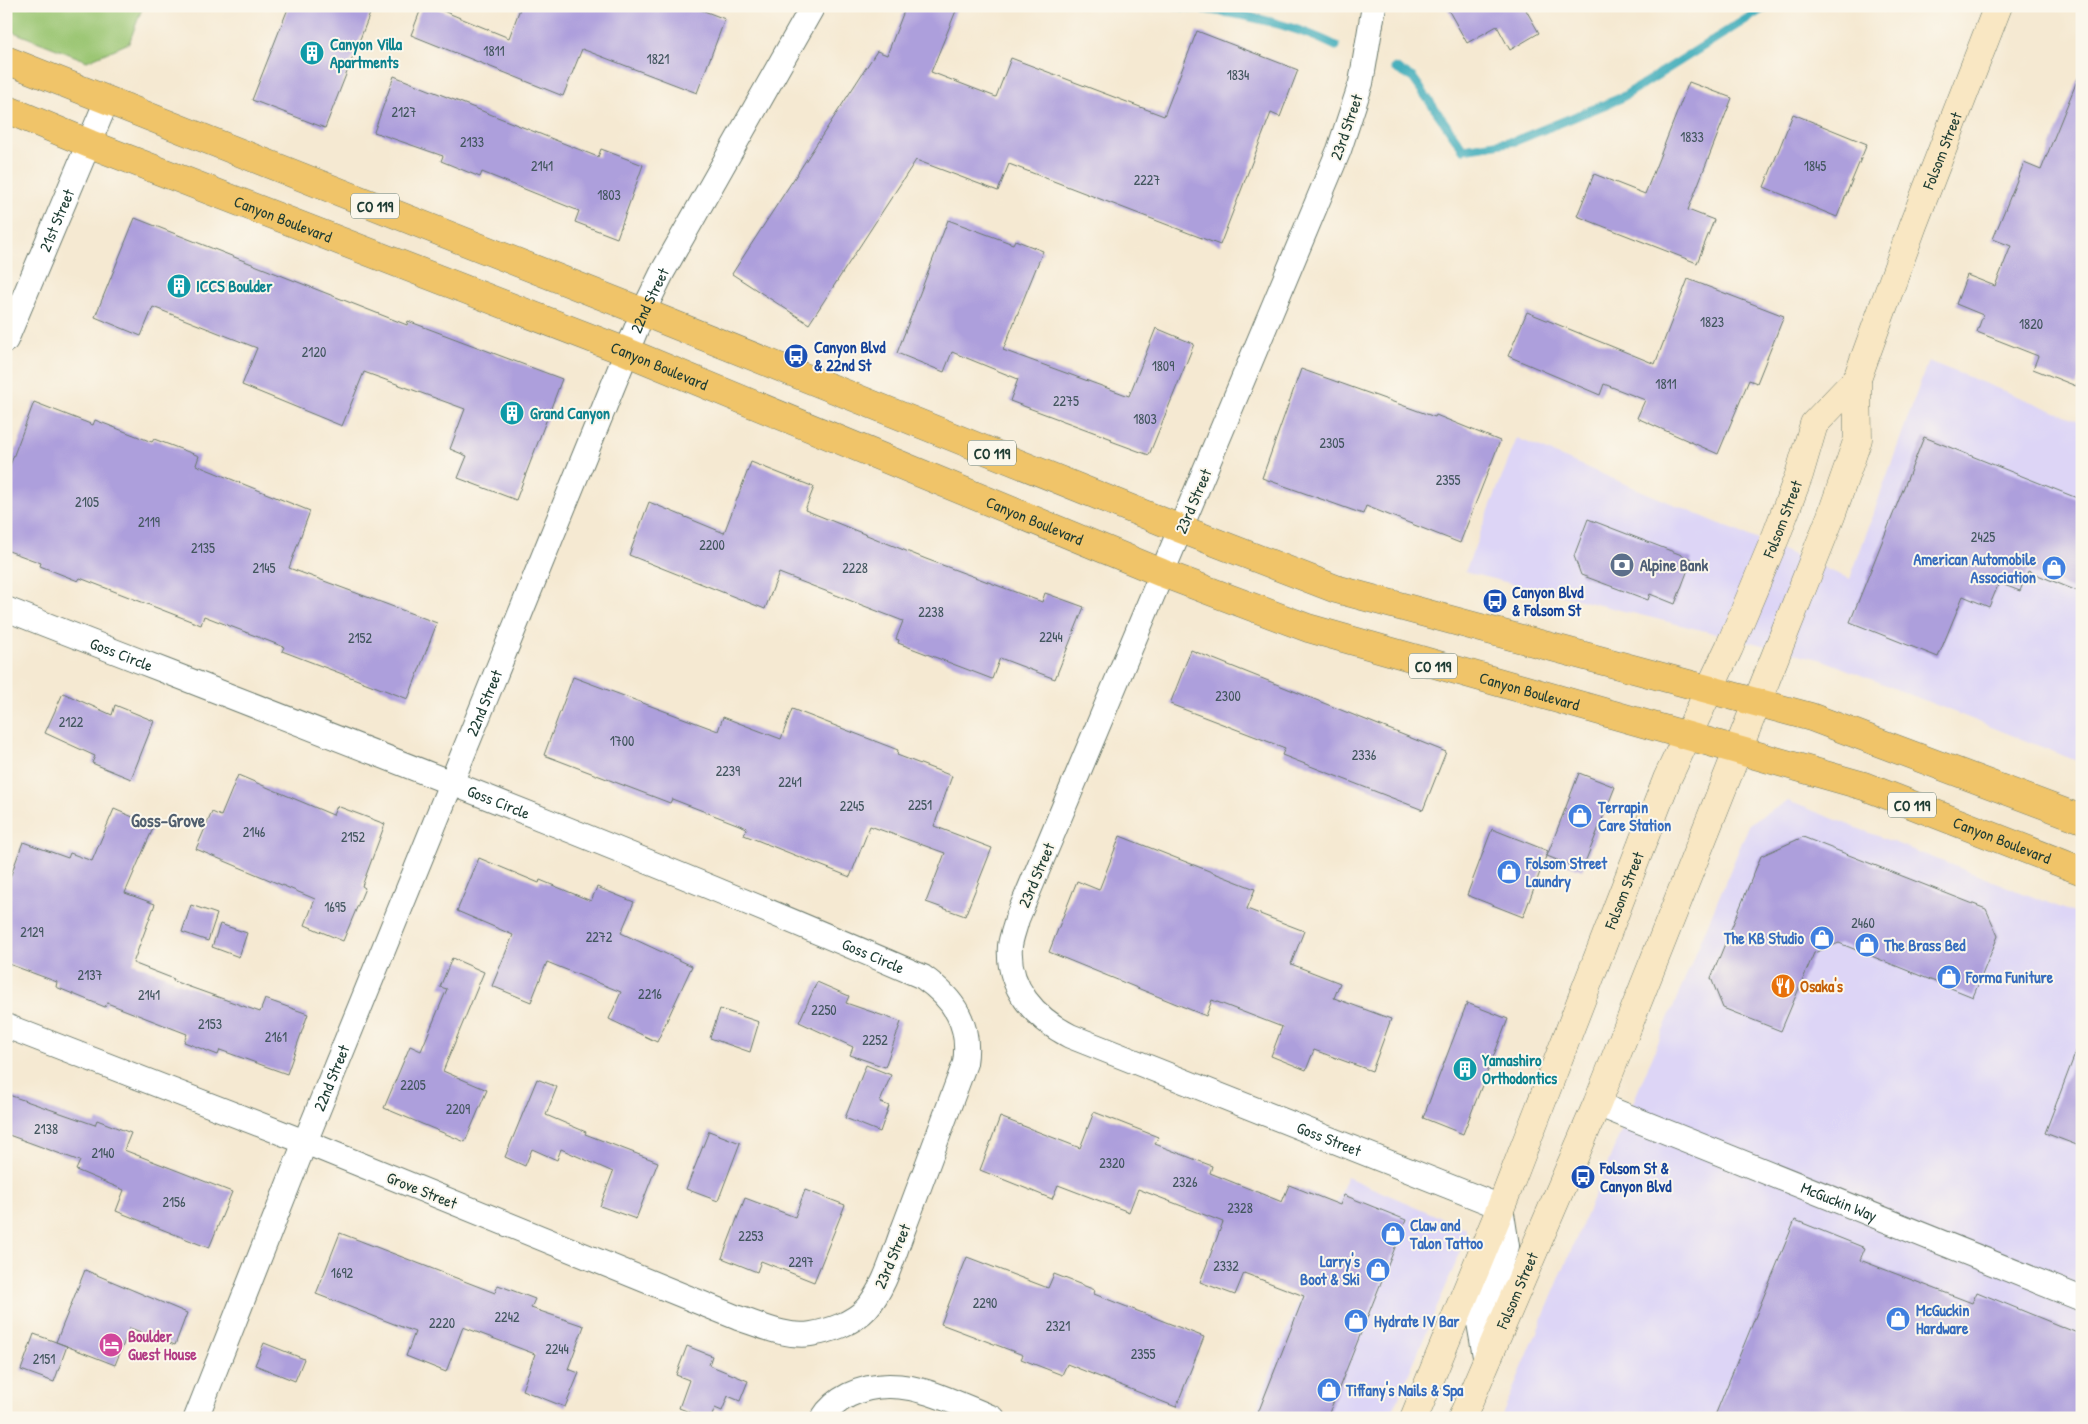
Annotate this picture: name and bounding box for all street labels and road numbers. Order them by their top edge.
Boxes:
street label: 23rd Street [1325,91,1368,163]
street label: Folsom Street [1917,108,1967,193]
street label: 21st Street [33,185,80,255]
street label: Canyon Boulevard [231,190,335,248]
road number: CO 119 [351,194,399,218]
street label: 22nd Street [625,264,674,336]
street label: Canyon Boulevard [608,336,711,395]
road number: CO 119 [968,440,1016,466]
street label: 23rd Street [1170,465,1217,537]
street label: Folsom Street [1757,477,1807,562]
street label: Canyon Boulevard [983,491,1087,550]
street label: Goss Circle [87,632,157,676]
road number: CO 119 [1409,654,1457,678]
street label: 22nd Street [461,666,507,739]
street label: Canyon Boulevard [1477,666,1582,716]
street label: Goss Circle [464,779,534,824]
road number: CO 119 [1888,792,1936,818]
street label: Canyon Boulevard [1950,811,2054,869]
street label: 23rd Street [1013,839,1060,911]
street label: Folsom Street [1599,848,1649,933]
street label: Goss Circle [839,933,908,979]
street label: 22nd Street [308,1041,355,1114]
street label: Goss Street [1294,1116,1365,1162]
street label: Grove Street [384,1166,461,1214]
street label: McGuckin Way [1798,1176,1881,1227]
street label: 23rd Street [869,1220,916,1292]
street label: Folsom Street [1490,1248,1543,1333]

